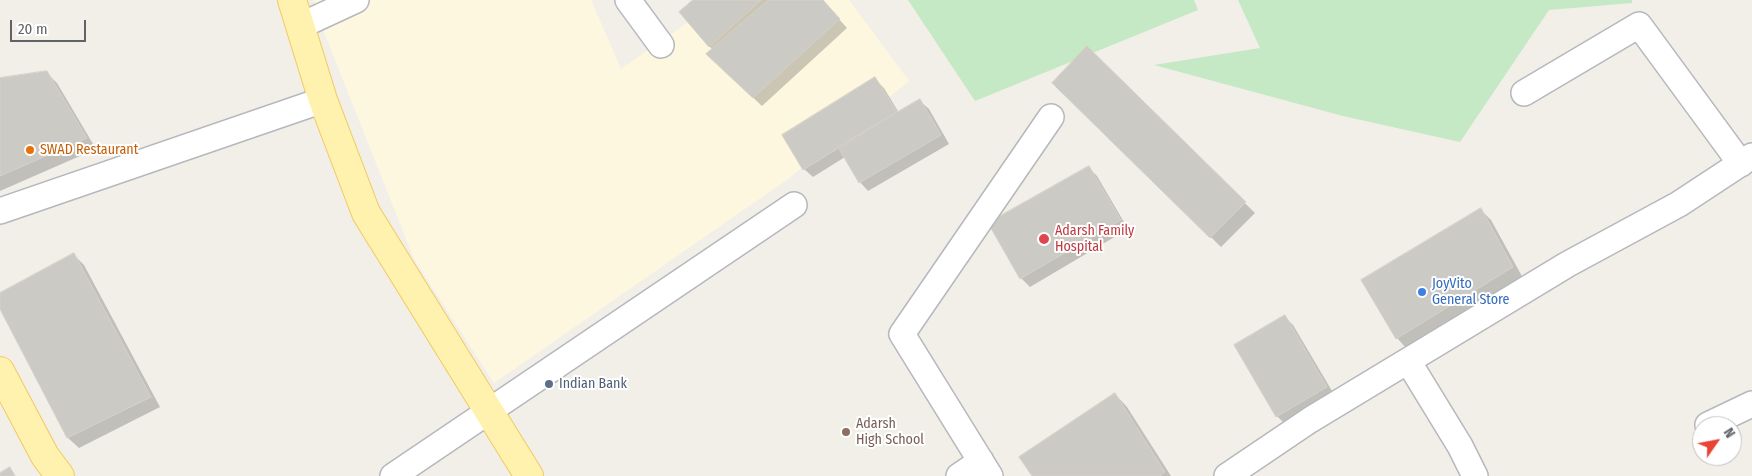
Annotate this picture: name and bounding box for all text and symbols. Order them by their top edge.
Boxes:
scale bar [12,10,89,42]
text: 20 m [18,20,48,38]
place label: SWAD Restaurant [40,142,138,158]
marker: SWAD Restaurant [24,144,36,156]
place label: Adarsh Family Hospital [1055,223,1134,256]
marker: Adarsh Family Hospital [1037,232,1051,246]
place label: JoyVito General Store [1432,276,1509,308]
marker: JoyVito General Store [1416,286,1428,298]
place label: Indian Bank [559,376,627,392]
marker: Indian Bank [543,378,555,390]
place label: Adarsh High School [856,416,924,448]
north arrow [1692,416,1742,466]
text: N [1720,425,1739,441]
marker: Adarsh High School [840,426,852,438]

